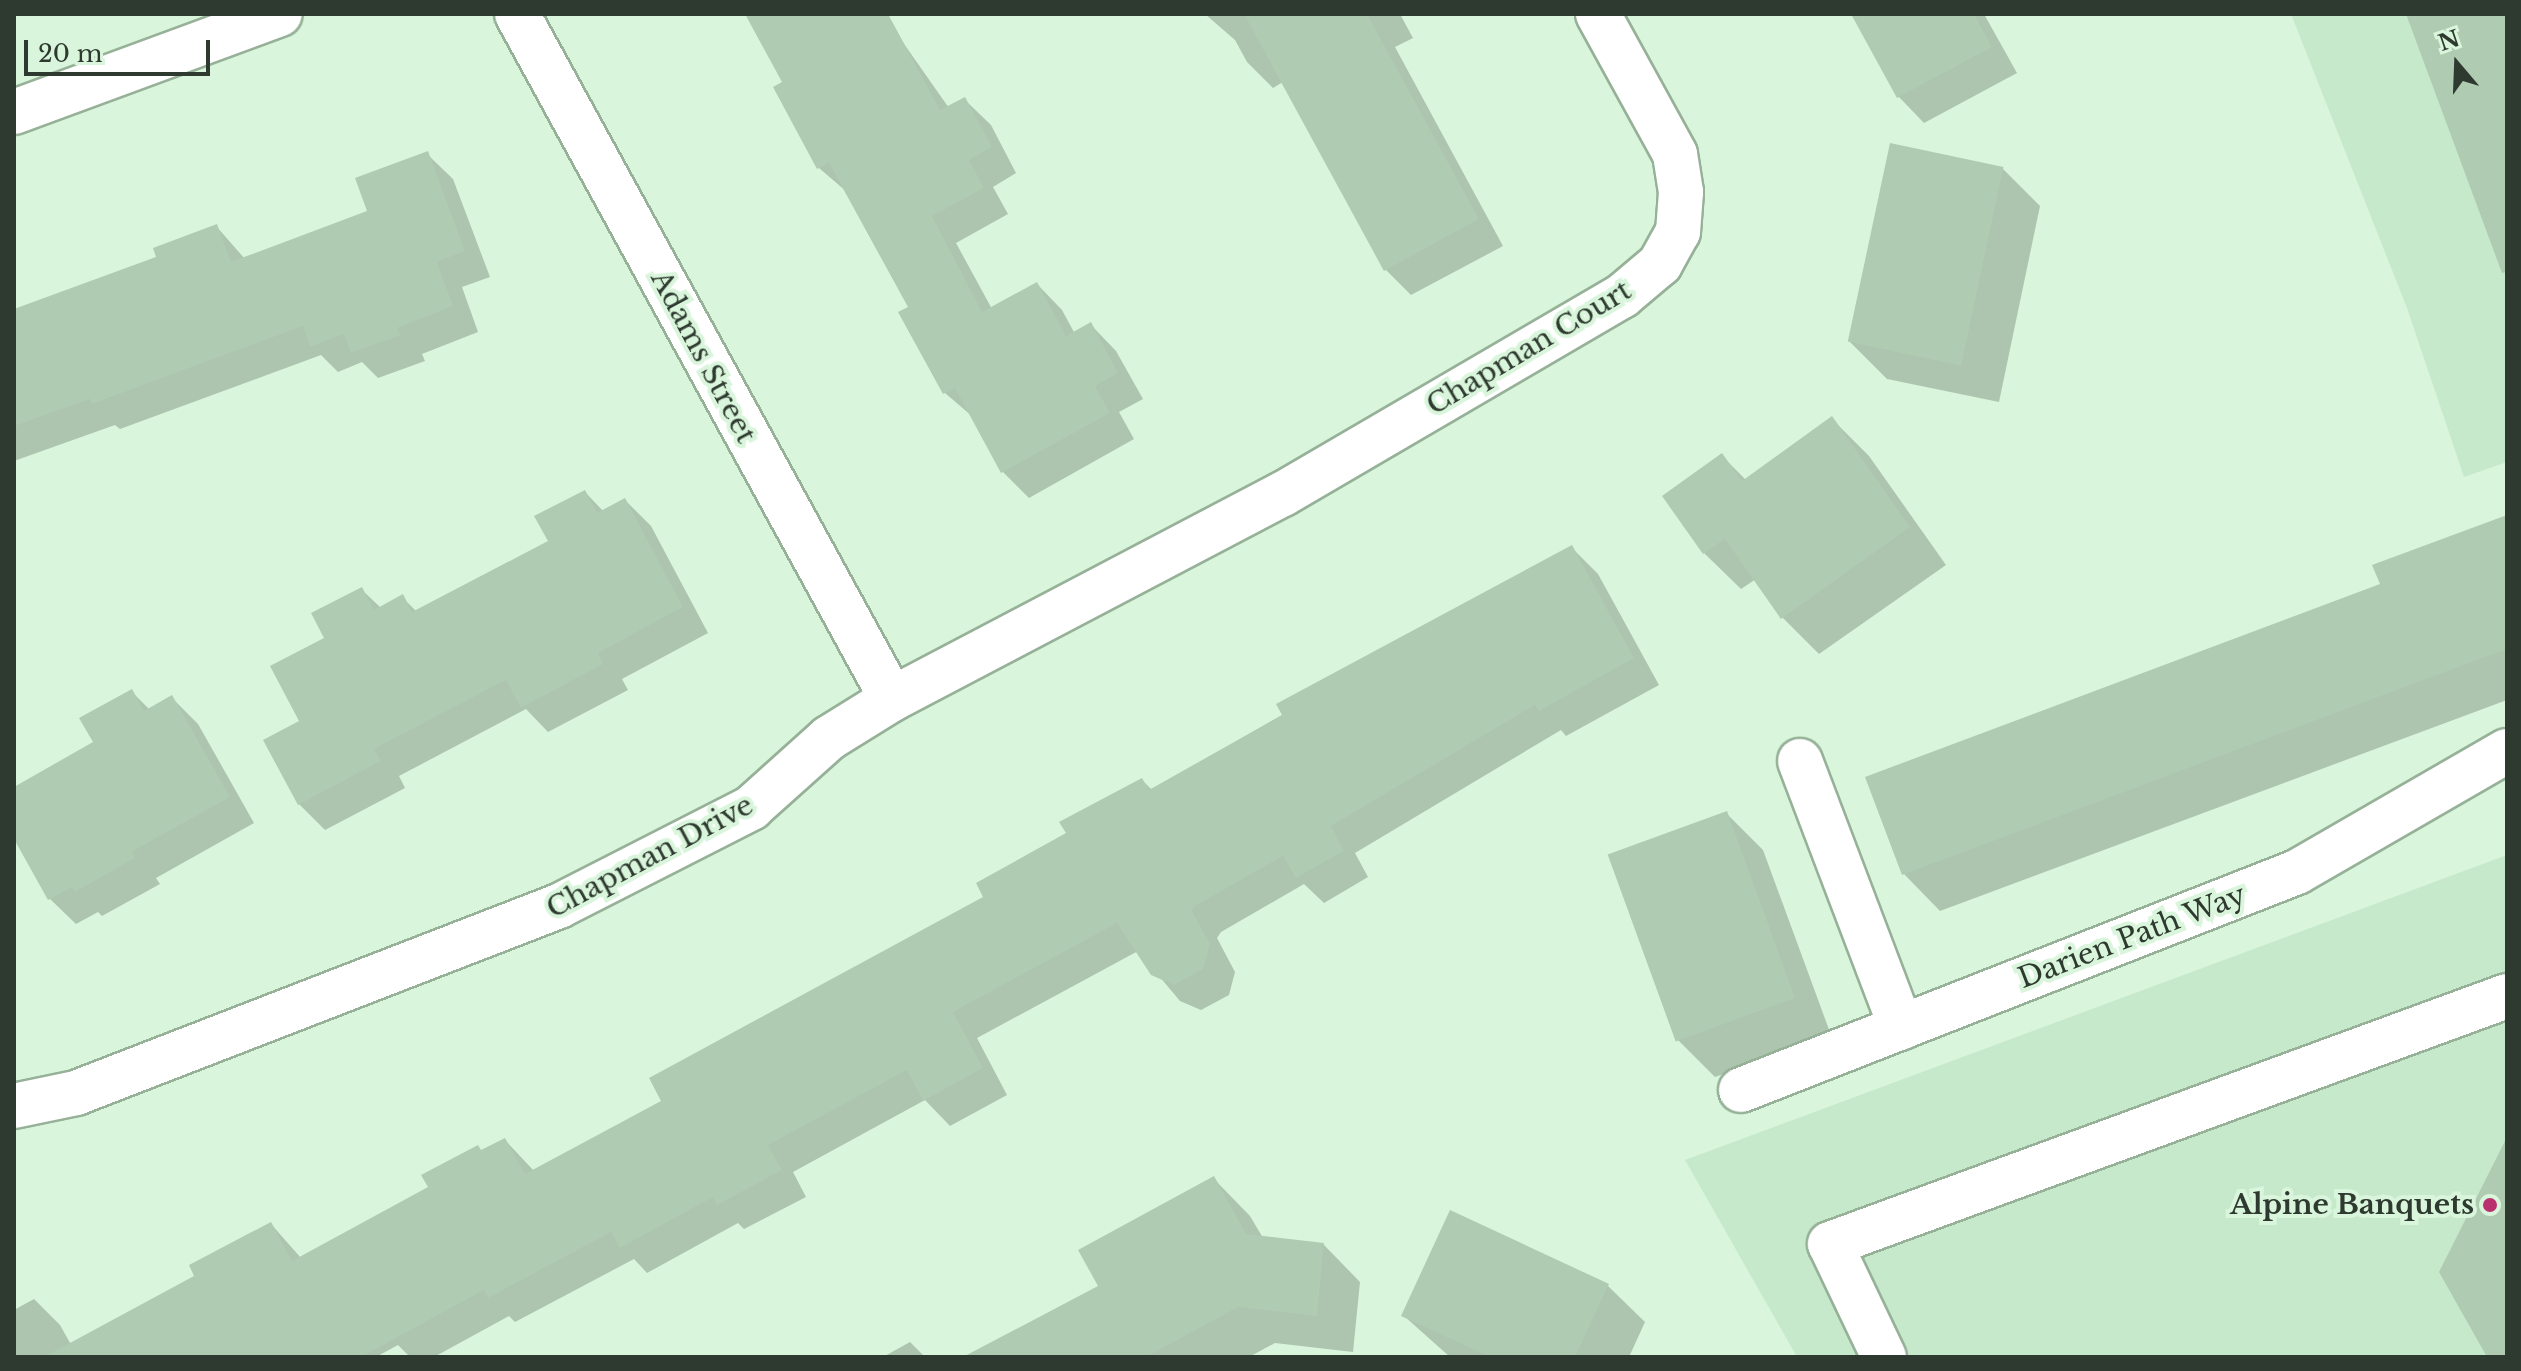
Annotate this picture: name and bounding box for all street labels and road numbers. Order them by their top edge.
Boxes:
street label: Adams Street [643,265,763,449]
street label: Chapman Court [1421,274,1637,422]
street label: Chapman Drive [541,788,759,926]
street label: Darien Path Way [2013,878,2251,996]

